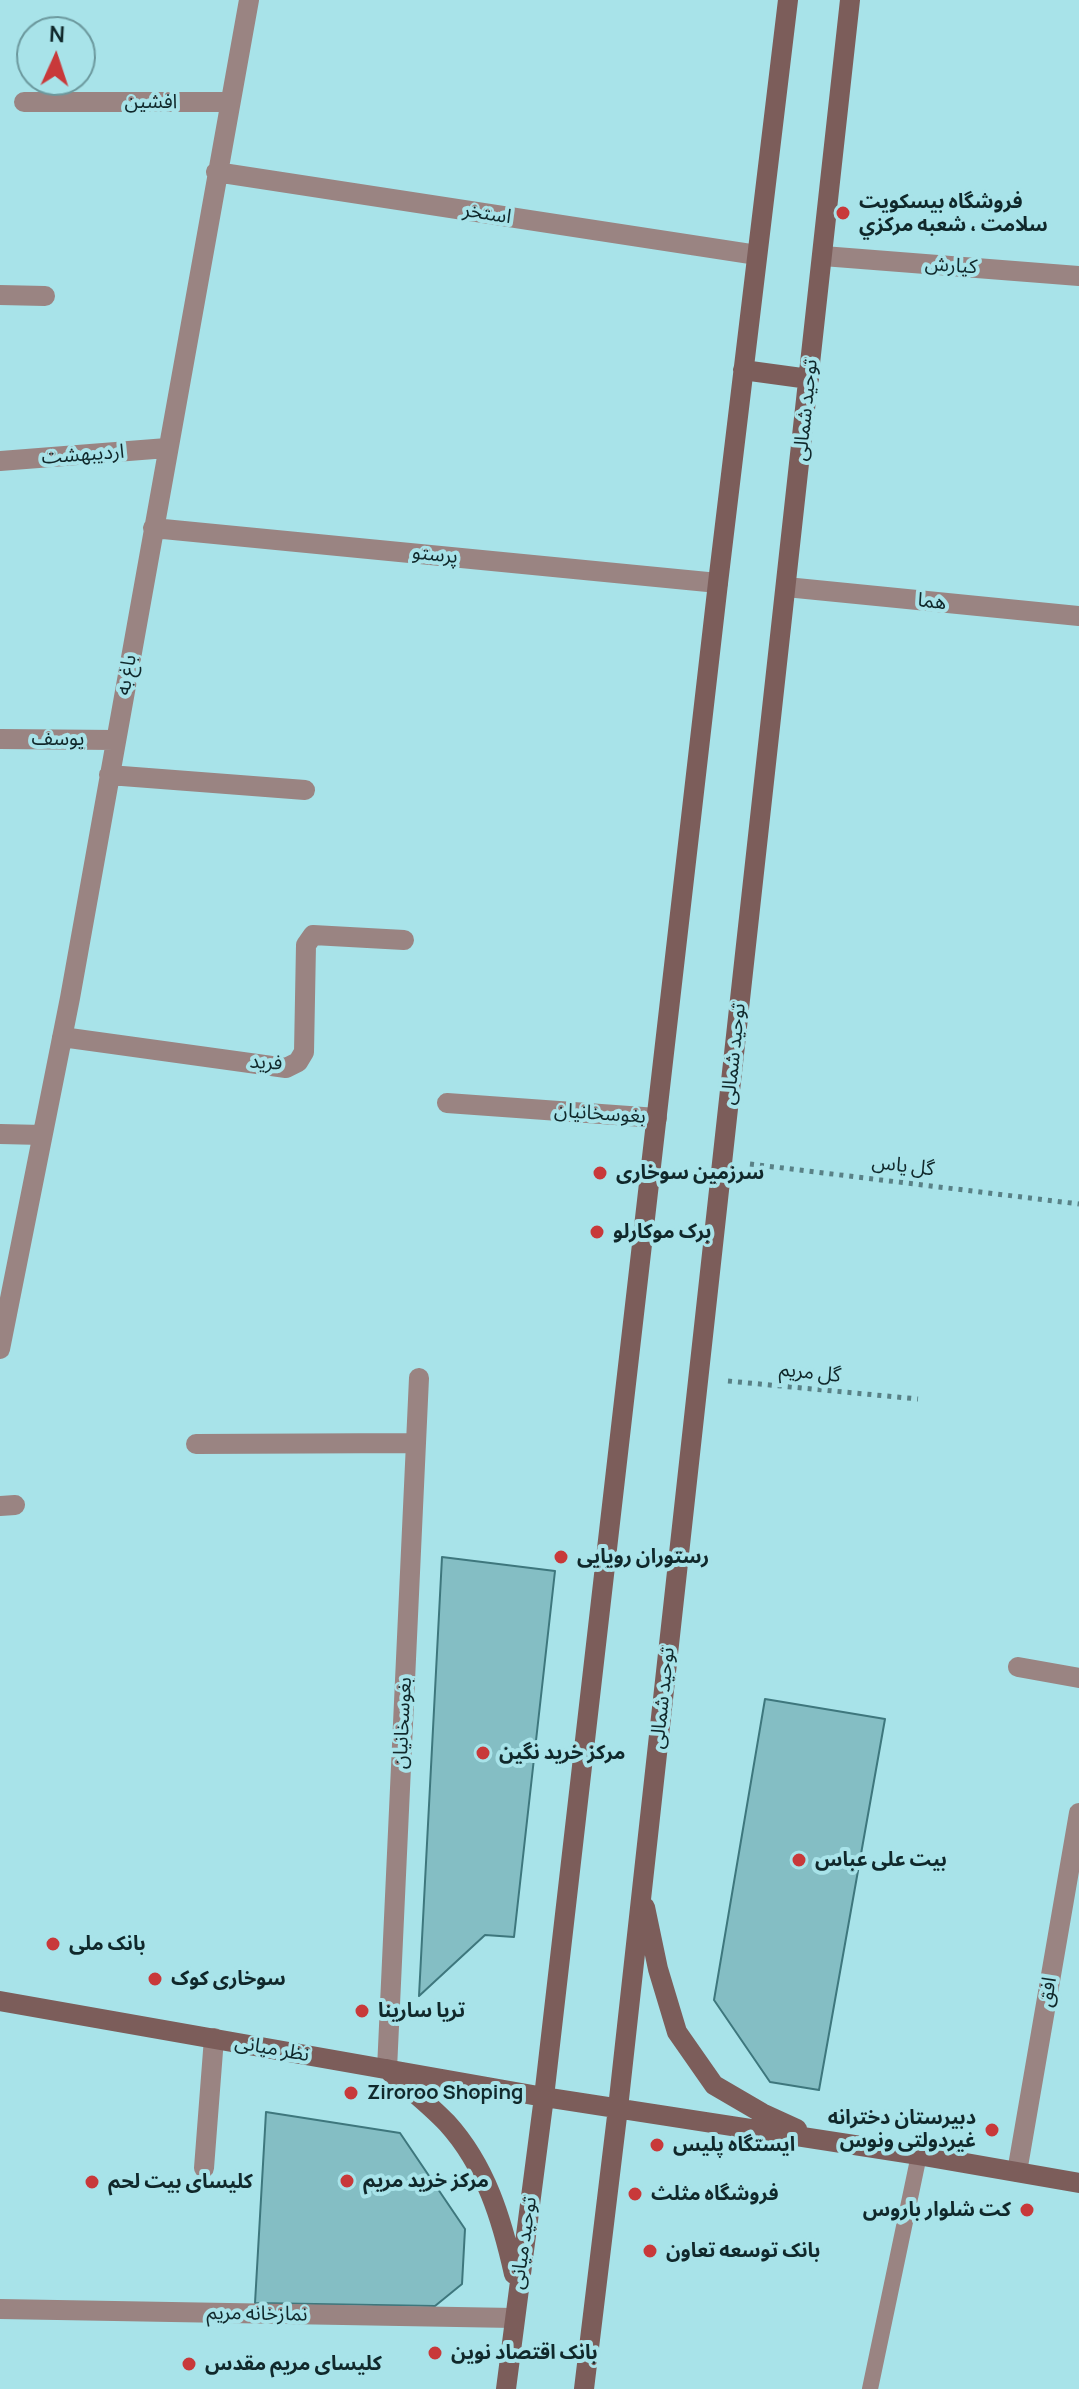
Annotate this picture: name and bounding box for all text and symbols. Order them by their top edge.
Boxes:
north arrow [16,16,96,96]
text: N [48,19,66,49]
street label: افشین [125,90,177,114]
place label: فروشگاه بيسكويت سلامت ، شعبه مركزي [859,190,1048,237]
street label: استخر [461,198,513,230]
marker: فروشگاه بيسكويت سلامت ، شعبه مركزي [834,204,852,222]
street label: کیارش [924,252,978,280]
street label: توحید شمالی [789,358,823,462]
street label: اردیبهشت [41,440,125,470]
street label: پرستو [411,541,459,569]
street label: هما [916,589,948,615]
street label: باغ به [112,653,142,697]
street label: یوسف [31,727,85,751]
street label: توحید شمالی [717,1002,751,1106]
street label: فرید [249,1050,283,1076]
street label: بغوسخانیان [553,1099,647,1129]
street label: گل یاس [870,1150,936,1182]
place label: سرزمین سوخاری [616,1161,764,1185]
marker: سرزمین سوخاری [591,1164,609,1182]
place label: برک موکارلو [613,1220,711,1244]
marker: برک موکارلو [588,1223,606,1241]
street label: گل مریم [778,1358,842,1388]
place label: رستوران رویایی [577,1545,709,1569]
marker: رستوران رویایی [552,1548,570,1566]
street label: توحید شمالی [646,1646,680,1750]
street label: بغوسخانیان [389,1677,417,1769]
place label: مرکز خرید نگین [499,1741,625,1765]
marker: مرکز خرید نگین [474,1744,492,1762]
place label: بیت علی عباس [815,1848,947,1872]
marker: بیت علی عباس [790,1851,808,1869]
place label: بانک ملی [69,1932,146,1956]
marker: بانک ملی [44,1935,62,1953]
place label: سوخاری کوک [171,1967,286,1991]
marker: سوخاری کوک [146,1970,164,1988]
street label: افق [1034,1975,1062,2009]
place label: تریا سارینا [378,1999,465,2023]
marker: تریا سارینا [353,2002,371,2020]
street label: نظر میانی [233,2031,311,2067]
place label: Ziroroo Shoping [367,2081,523,2105]
marker: Ziroroo Shoping [342,2084,360,2102]
place label: دبیرستان دخترانه غیردولتی ونوس [828,2106,976,2153]
marker: دبیرستان دخترانه غیردولتی ونوس [983,2121,1001,2139]
place label: ایستگاه پلیس [673,2133,795,2157]
marker: ایستگاه پلیس [648,2136,666,2154]
place label: مرکز خرید مریم [363,2169,489,2193]
place label: کلیسای بیت لحم [108,2170,253,2194]
marker: مرکز خرید مریم [338,2172,356,2190]
marker: کلیسای بیت لحم [83,2173,101,2191]
place label: فروشگاه مثلث [651,2182,779,2206]
marker: فروشگاه مثلث [626,2185,644,2203]
street label: توحید میانی [506,2195,542,2291]
place label: کت شلوار باروس [863,2198,1011,2222]
marker: کت شلوار باروس [1018,2201,1036,2219]
place label: بانک توسعه تعاون [666,2239,820,2263]
marker: بانک توسعه تعاون [641,2242,659,2260]
street label: نمازخانه مریم [206,2301,308,2327]
place label: بانک اقتصاد نوین [451,2341,598,2365]
marker: بانک اقتصاد نوین [426,2344,444,2362]
place label: کلیسای مریم مقدس [205,2352,382,2376]
marker: کلیسای مریم مقدس [180,2355,198,2373]

